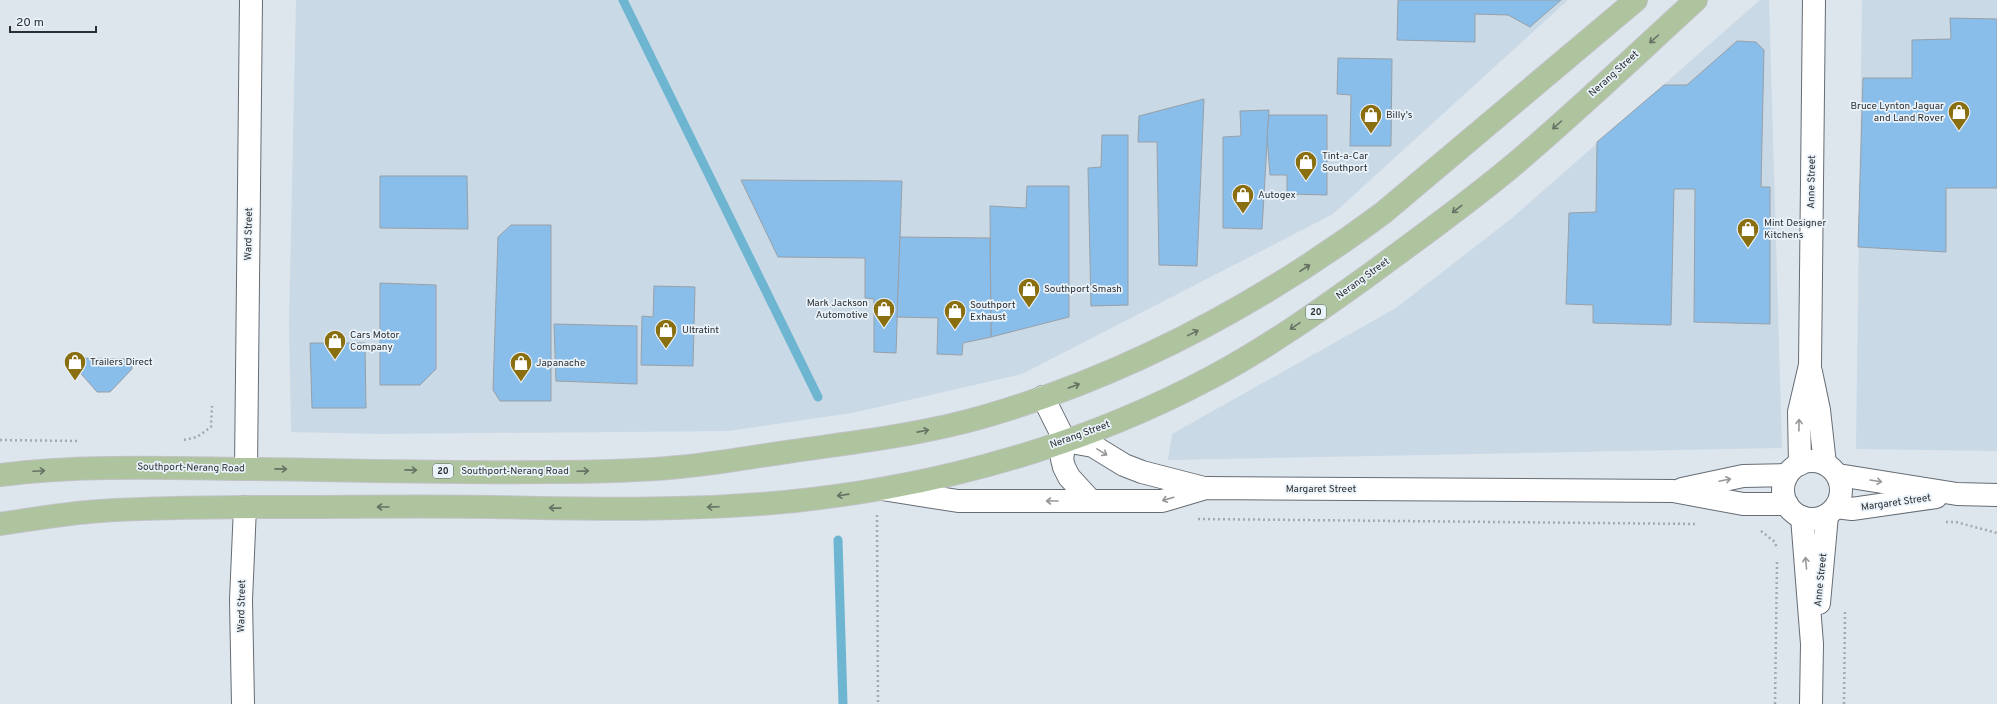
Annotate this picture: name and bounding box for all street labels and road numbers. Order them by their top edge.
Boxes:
street label: Nerang Street [1586,48,1642,100]
street label: Anne Street [1805,155,1819,209]
street label: Ward Street [242,207,256,260]
street label: Nerang Street [1334,255,1392,303]
road number: 20 [1306,305,1326,319]
street label: Nerang Street [1048,418,1112,452]
street label: Southport-Nerang Road [137,461,245,475]
road number: 20 [433,464,453,478]
street label: Southport-Nerang Road [461,465,569,478]
street label: Margaret Street [1286,483,1356,496]
street label: Margaret Street [1860,492,1932,514]
street label: Anne Street [1812,552,1830,607]
street label: Ward Street [235,579,249,632]

